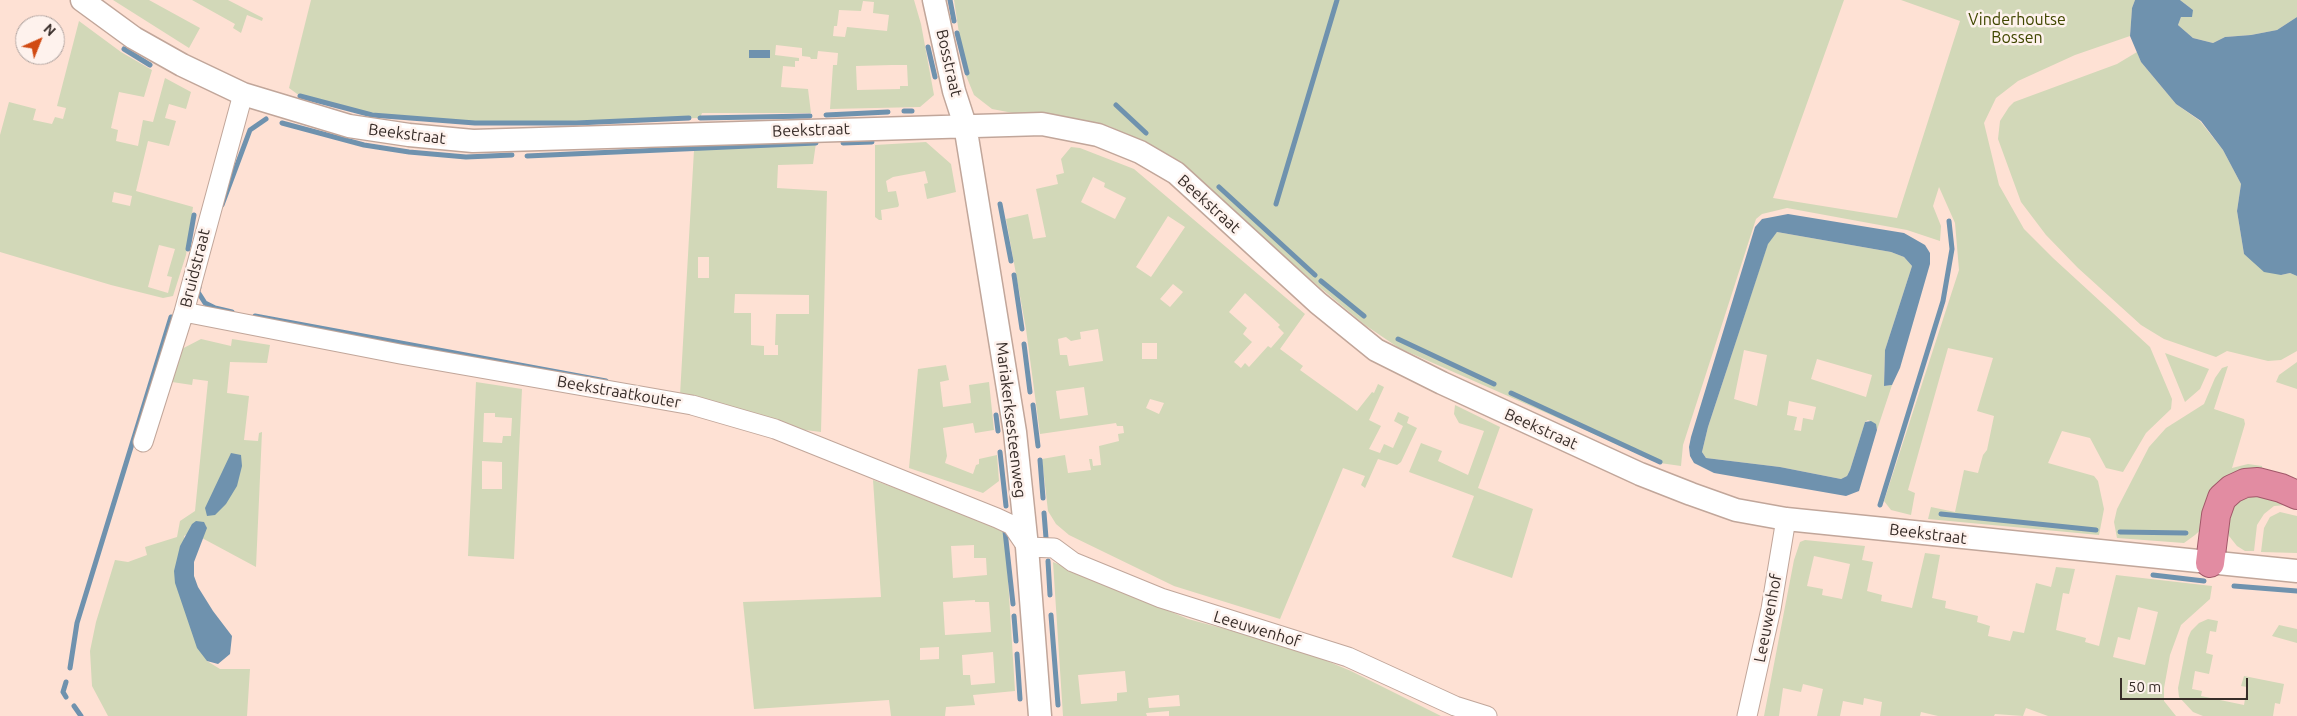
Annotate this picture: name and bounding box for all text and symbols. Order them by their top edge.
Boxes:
park label: Vinderhoutse Bossen [1968,10,2066,48]
north arrow [15,15,65,65]
text: N [40,21,59,39]
street label: Bosstraat [932,27,966,99]
street label: Beekstraat [772,119,850,141]
street label: Beekstraat [367,120,447,148]
street label: Beekstraat [1174,171,1244,237]
street label: Bruidstraat [176,227,214,309]
street label: Mariakerksesteenweg [992,341,1030,499]
street label: Beekstraatkouter [556,372,682,412]
street label: Beekstraat [1502,404,1580,454]
street label: Beekstraat [1888,520,1968,548]
street label: Leeuwenhof [1750,572,1786,664]
street label: Leeuwenhof [1211,607,1303,651]
scale bar [2122,668,2250,700]
text: 50 m [2128,678,2161,695]

